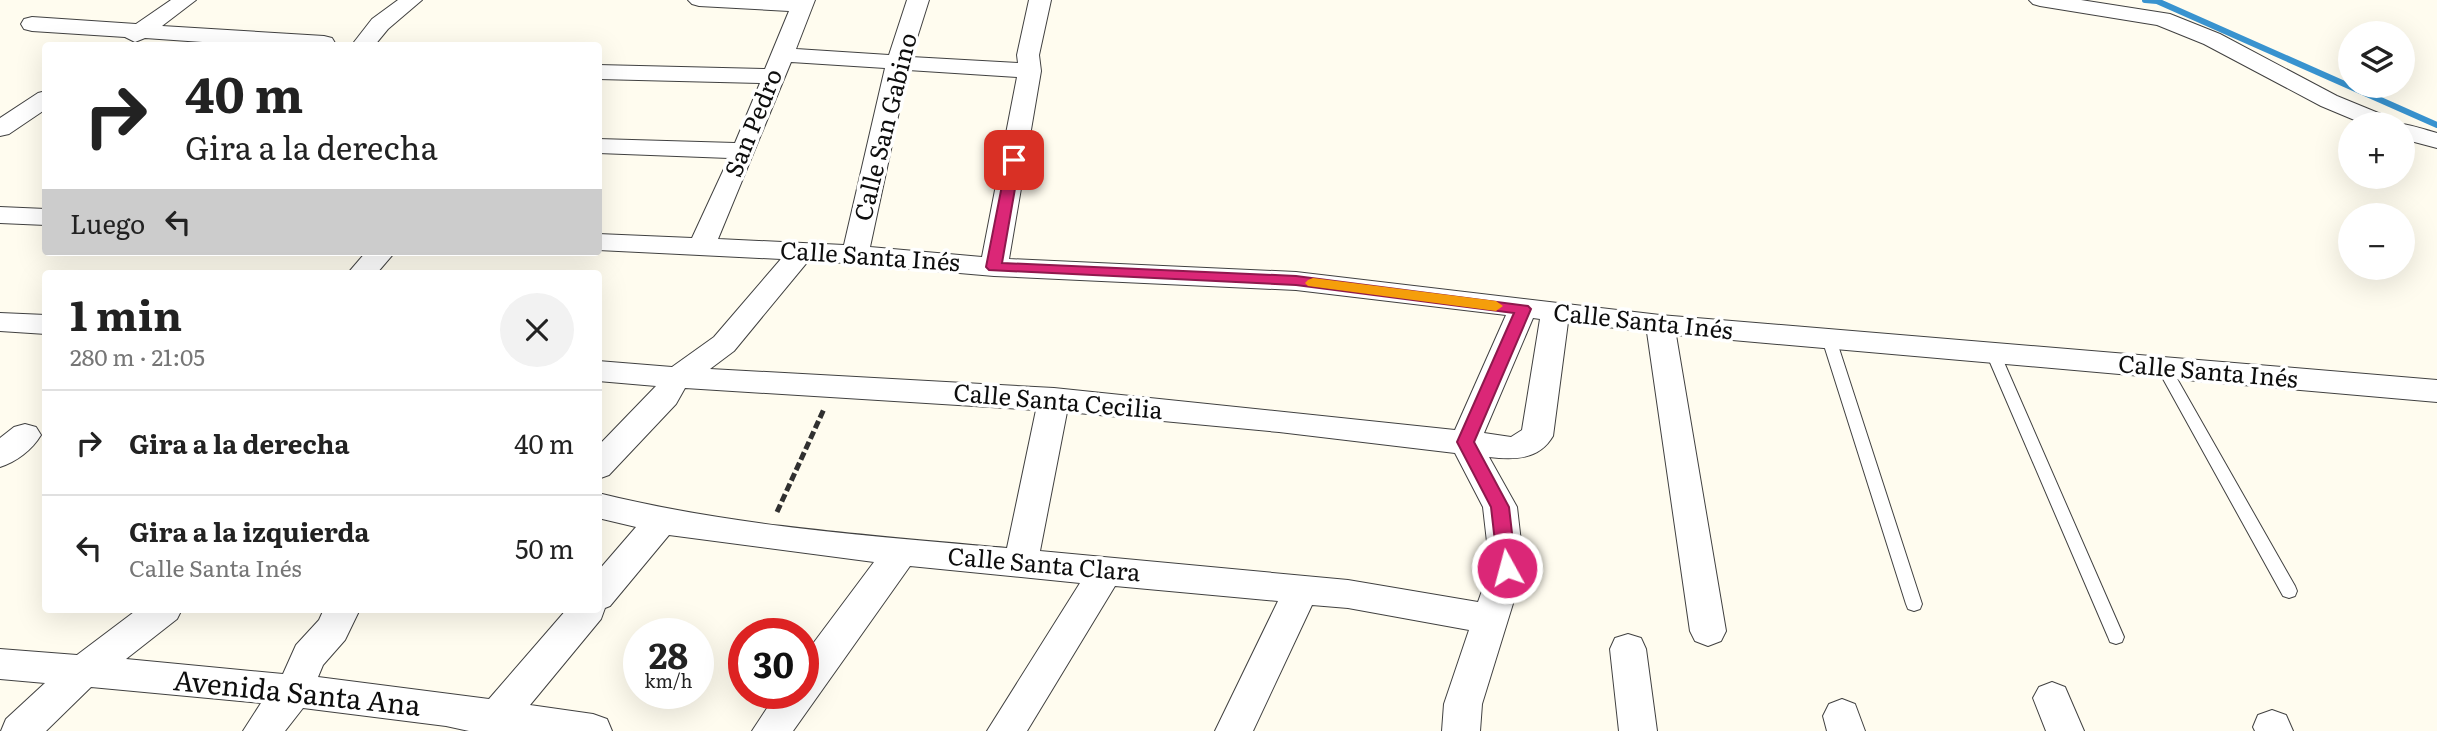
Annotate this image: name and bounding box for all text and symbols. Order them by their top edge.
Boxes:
map controls [2338,21,2415,280]
button: layers [2338,21,2415,98]
street label: Calle San Gabino [843,29,924,224]
text: 40 m [185,55,303,128]
street label: San Pedro [714,63,789,182]
icon: right [70,70,161,161]
button: + [2338,112,2415,189]
text: Gira a la derecha [185,122,438,170]
pin [984,130,1044,190]
icon: arrive [995,141,1033,179]
text: Luego [70,203,145,242]
icon: left [159,203,197,241]
button: − [2338,203,2415,280]
street label: Calle Santa Inés [779,231,961,278]
text: 1 min [70,282,182,344]
button: close [500,293,574,367]
street label: Calle Santa Inés [1552,293,1735,346]
text: 280 m · 21:05 [70,339,205,373]
street label: Calle Santa Inés [2117,344,2300,395]
street label: Calle Santa Cecilia [952,373,1164,426]
text: Gira a la derecha [129,423,349,462]
text: 40 m [514,423,574,462]
icon: right [70,424,108,462]
text: Gira a la izquierda [129,511,370,550]
text: 50 m [515,528,574,567]
icon: left [70,529,108,567]
position arrow [1470,531,1544,605]
street label: Calle Santa Clara [946,537,1142,588]
text: Calle Santa Inés [129,550,302,584]
speed limit sign: 30 [728,618,819,709]
text: 28 [649,628,688,680]
street label: Avenida Santa Ana [172,657,423,725]
text: km/h [645,667,692,694]

